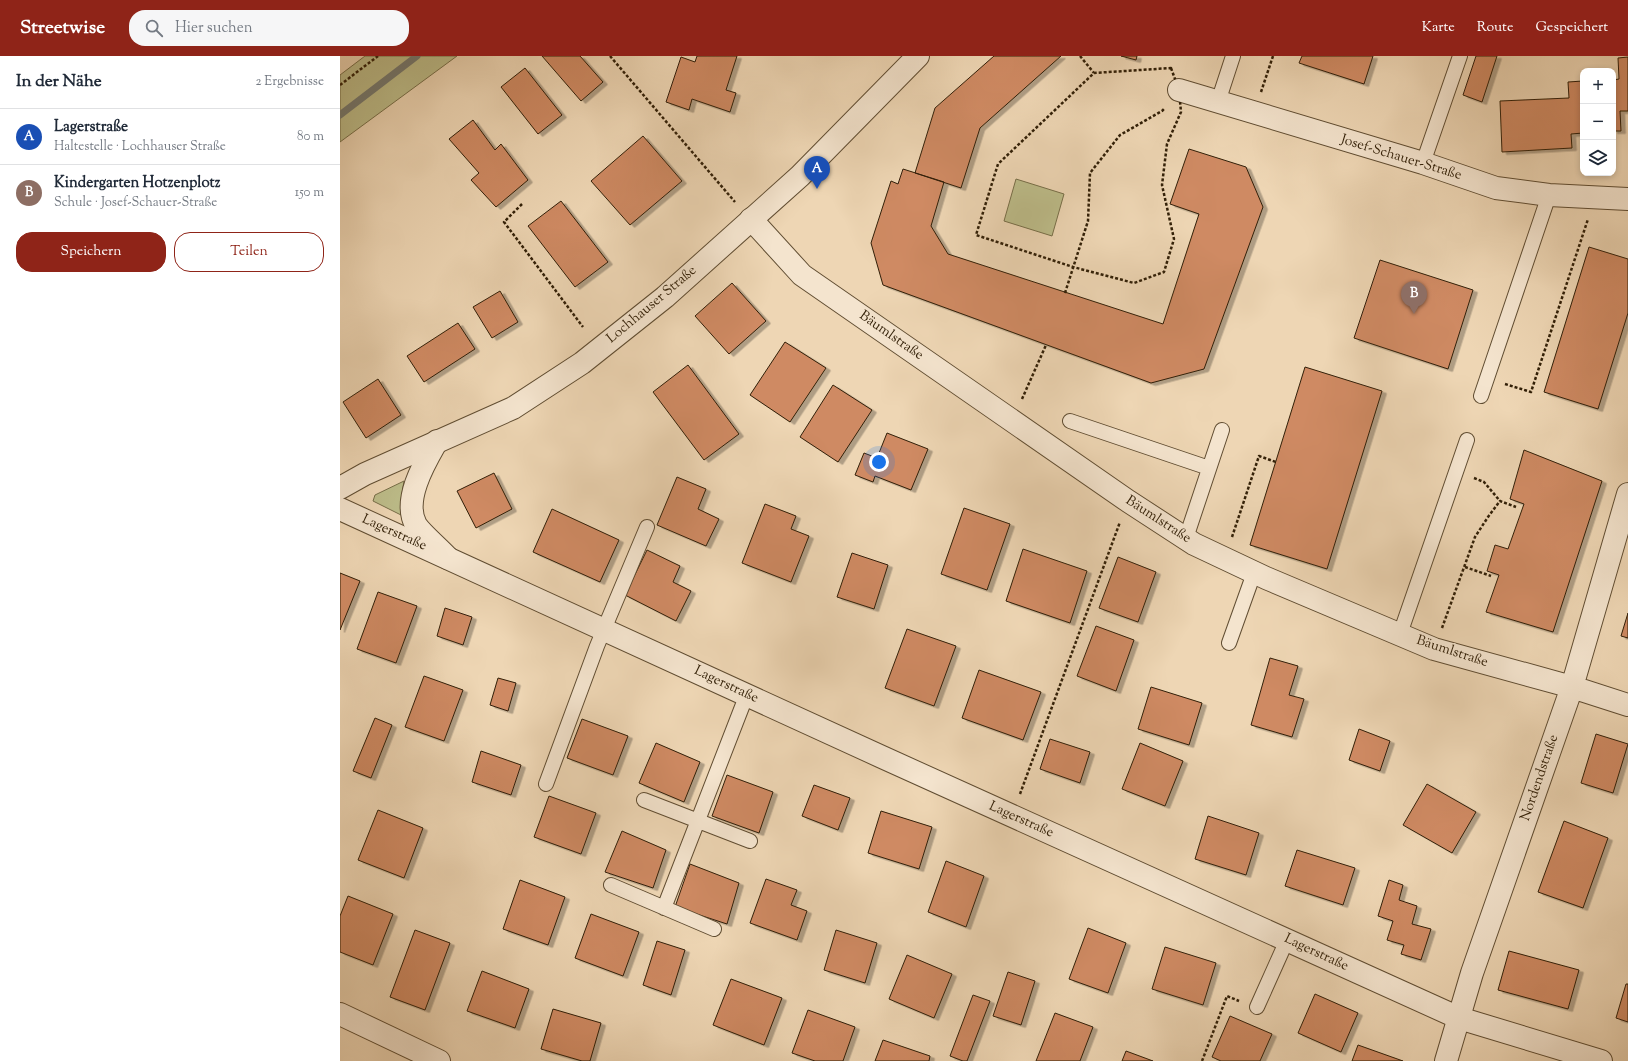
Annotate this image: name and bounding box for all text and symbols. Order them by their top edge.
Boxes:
search box [129,10,409,46]
text: Streetwise [20,15,105,42]
icon: search [143,17,165,39]
text: Hier suchen [175,18,253,39]
text: Karte [1422,18,1455,38]
text: Route [1477,18,1513,38]
text: Gespeichert [1535,18,1608,38]
map controls [1580,68,1616,176]
button: + [1580,68,1616,104]
text: In der Nähe [16,70,102,94]
text: 2 Ergebnisse [255,73,324,91]
button: − [1580,104,1616,140]
text: Lagerstraße [54,117,128,138]
text: A [24,128,34,146]
text: 80 m [297,128,324,146]
street label: Josef-Schauer-Straße [1337,130,1464,186]
text: Haltestelle · Lochhauser Straße [54,138,226,156]
button: layers [1580,140,1616,176]
pin: A [804,156,830,189]
text: Kindergarten Hotzenplotz [54,173,220,194]
text: B [25,184,33,202]
text: 150 m [295,184,324,202]
text: Schule · Josef-Schauer-Straße [54,194,217,212]
button: Speichern [16,232,166,272]
button: Teilen [174,232,324,272]
street label: Lochhauser Straße [603,261,701,349]
pin: B [1401,281,1427,314]
street label: Bäumlstraße [855,306,927,366]
your location [869,452,889,472]
street label: Bäumlstraße [1121,491,1195,549]
street label: Lagerstraße [358,510,430,556]
street label: Bäumlstraße [1413,631,1491,673]
street label: Lagerstraße [690,661,762,709]
street label: Nordendstraße [1516,732,1564,824]
street label: Lagerstraße [985,797,1057,843]
street label: Lagerstraße [1280,929,1352,977]

